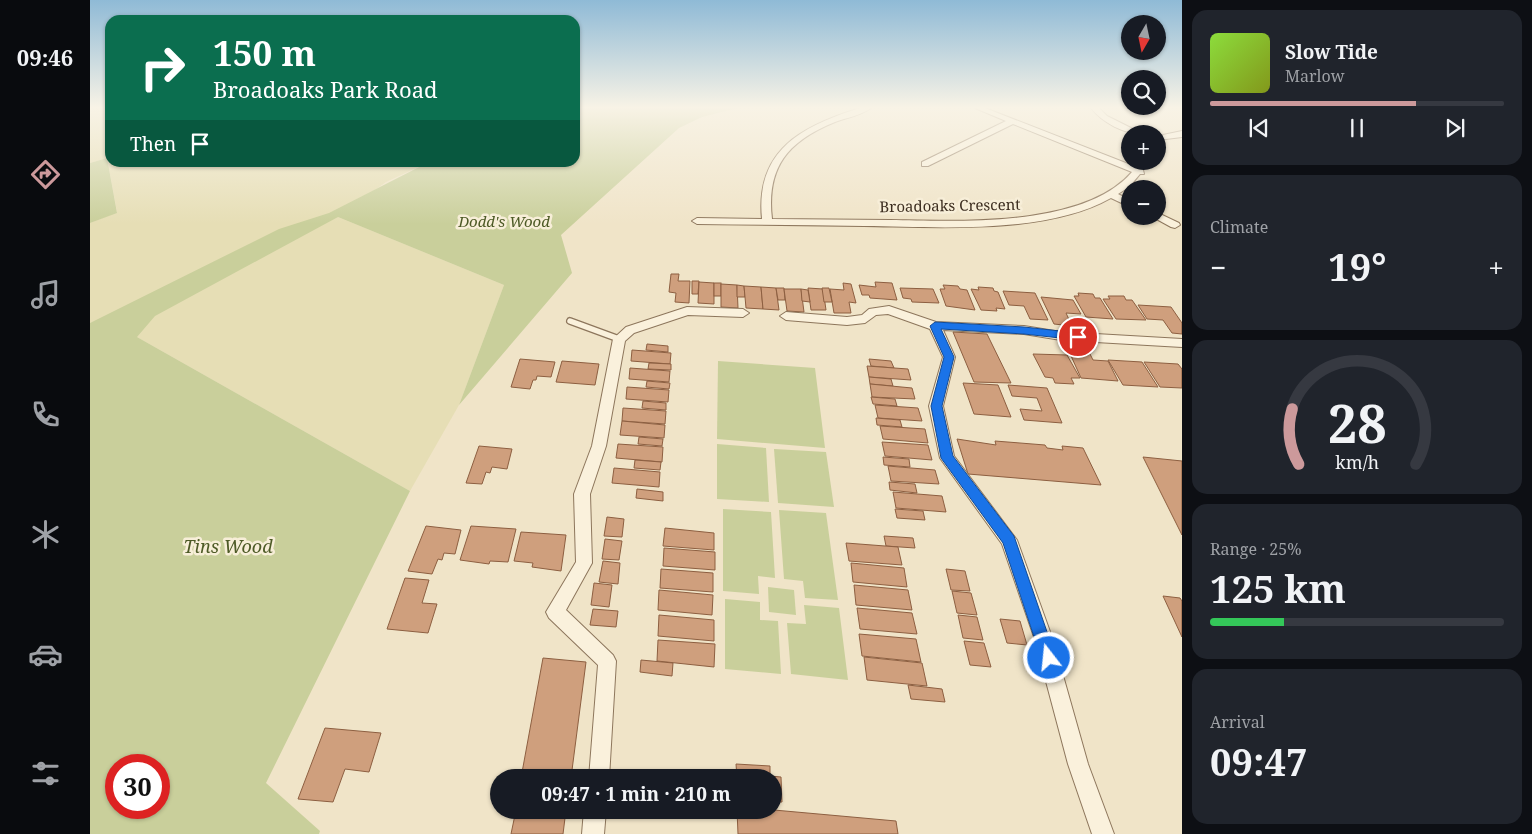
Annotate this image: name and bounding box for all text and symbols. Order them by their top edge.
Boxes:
north arrow [1121,15,1166,60]
map controls [1121,15,1166,225]
text: 150 m [213,29,316,76]
icon: right [130,35,195,100]
text: Slow Tide [1285,39,1378,65]
text: 09:46 [17,42,73,72]
text: Marlow [1285,65,1345,87]
button: search [1121,70,1166,115]
text: Broadoaks Park Road [213,74,438,104]
icon: previous [1245,114,1273,142]
icon: pause [1343,114,1371,142]
icon: next [1441,114,1469,142]
button: + [1121,125,1166,170]
icon: arrive [186,130,214,158]
text: Then [130,131,176,157]
icon: directions [28,157,63,192]
button: − [1121,180,1166,225]
street label: Broadoaks Crescent [879,194,1021,216]
park label: Dodd's Wood [457,211,550,231]
text: Climate [1210,216,1268,238]
text: 19° [1328,240,1386,292]
text: − [1210,248,1226,286]
text: + [1488,248,1504,286]
icon: music [28,277,63,312]
pin [1057,316,1099,358]
icon: arrive [1064,323,1092,351]
text: 28 [1328,387,1386,458]
icon: phone [28,397,63,432]
text: km/h [1335,450,1379,474]
icon: climate [28,517,63,552]
park label: Tins Wood [183,534,273,558]
text: Range · 25% [1210,538,1302,560]
text: 125 km [1210,562,1346,614]
position arrow [1022,631,1074,683]
icon: car [28,637,63,672]
text: Arrival [1210,711,1265,733]
text: 09:47 [1210,735,1307,787]
speed limit sign: 30 [105,754,170,819]
icon: filters [28,756,63,791]
text: 09:47 · 1 min · 210 m [541,781,731,807]

